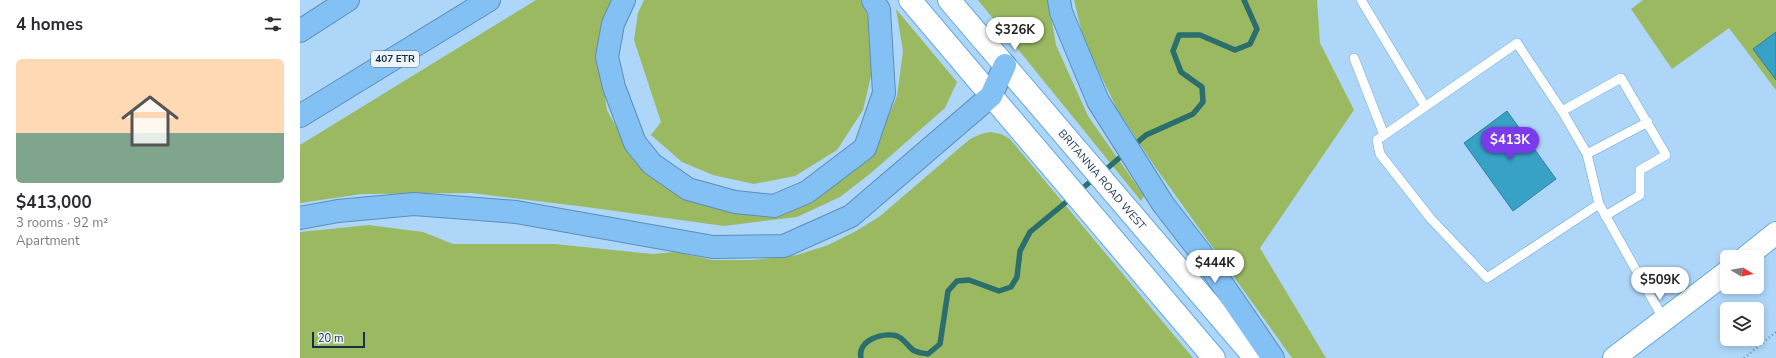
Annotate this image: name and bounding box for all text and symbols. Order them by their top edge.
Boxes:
text: 4 homes [16,13,83,36]
icon: filters [262,13,284,35]
pin: $326K [987,17,1043,51]
text: $326K [995,21,1035,39]
road number: 407 ETR [371,51,419,67]
icon: home [114,85,186,157]
street label: BRITANNIA ROAD WEST [1055,126,1150,233]
pin: $413K [1482,127,1538,161]
text: $413K [1490,131,1530,149]
text: $413,000 [16,191,92,214]
text: 3 rooms · 92 m² [16,214,108,232]
text: Apartment [16,232,79,250]
pin: $444K [1187,250,1243,284]
north arrow [1720,250,1764,294]
map controls [1720,250,1764,346]
text: $444K [1195,254,1235,272]
pin: $509K [1632,267,1688,301]
text: $509K [1640,271,1680,289]
button: layers [1720,302,1764,346]
scale bar [312,330,365,349]
text: 20 m [318,331,343,346]

